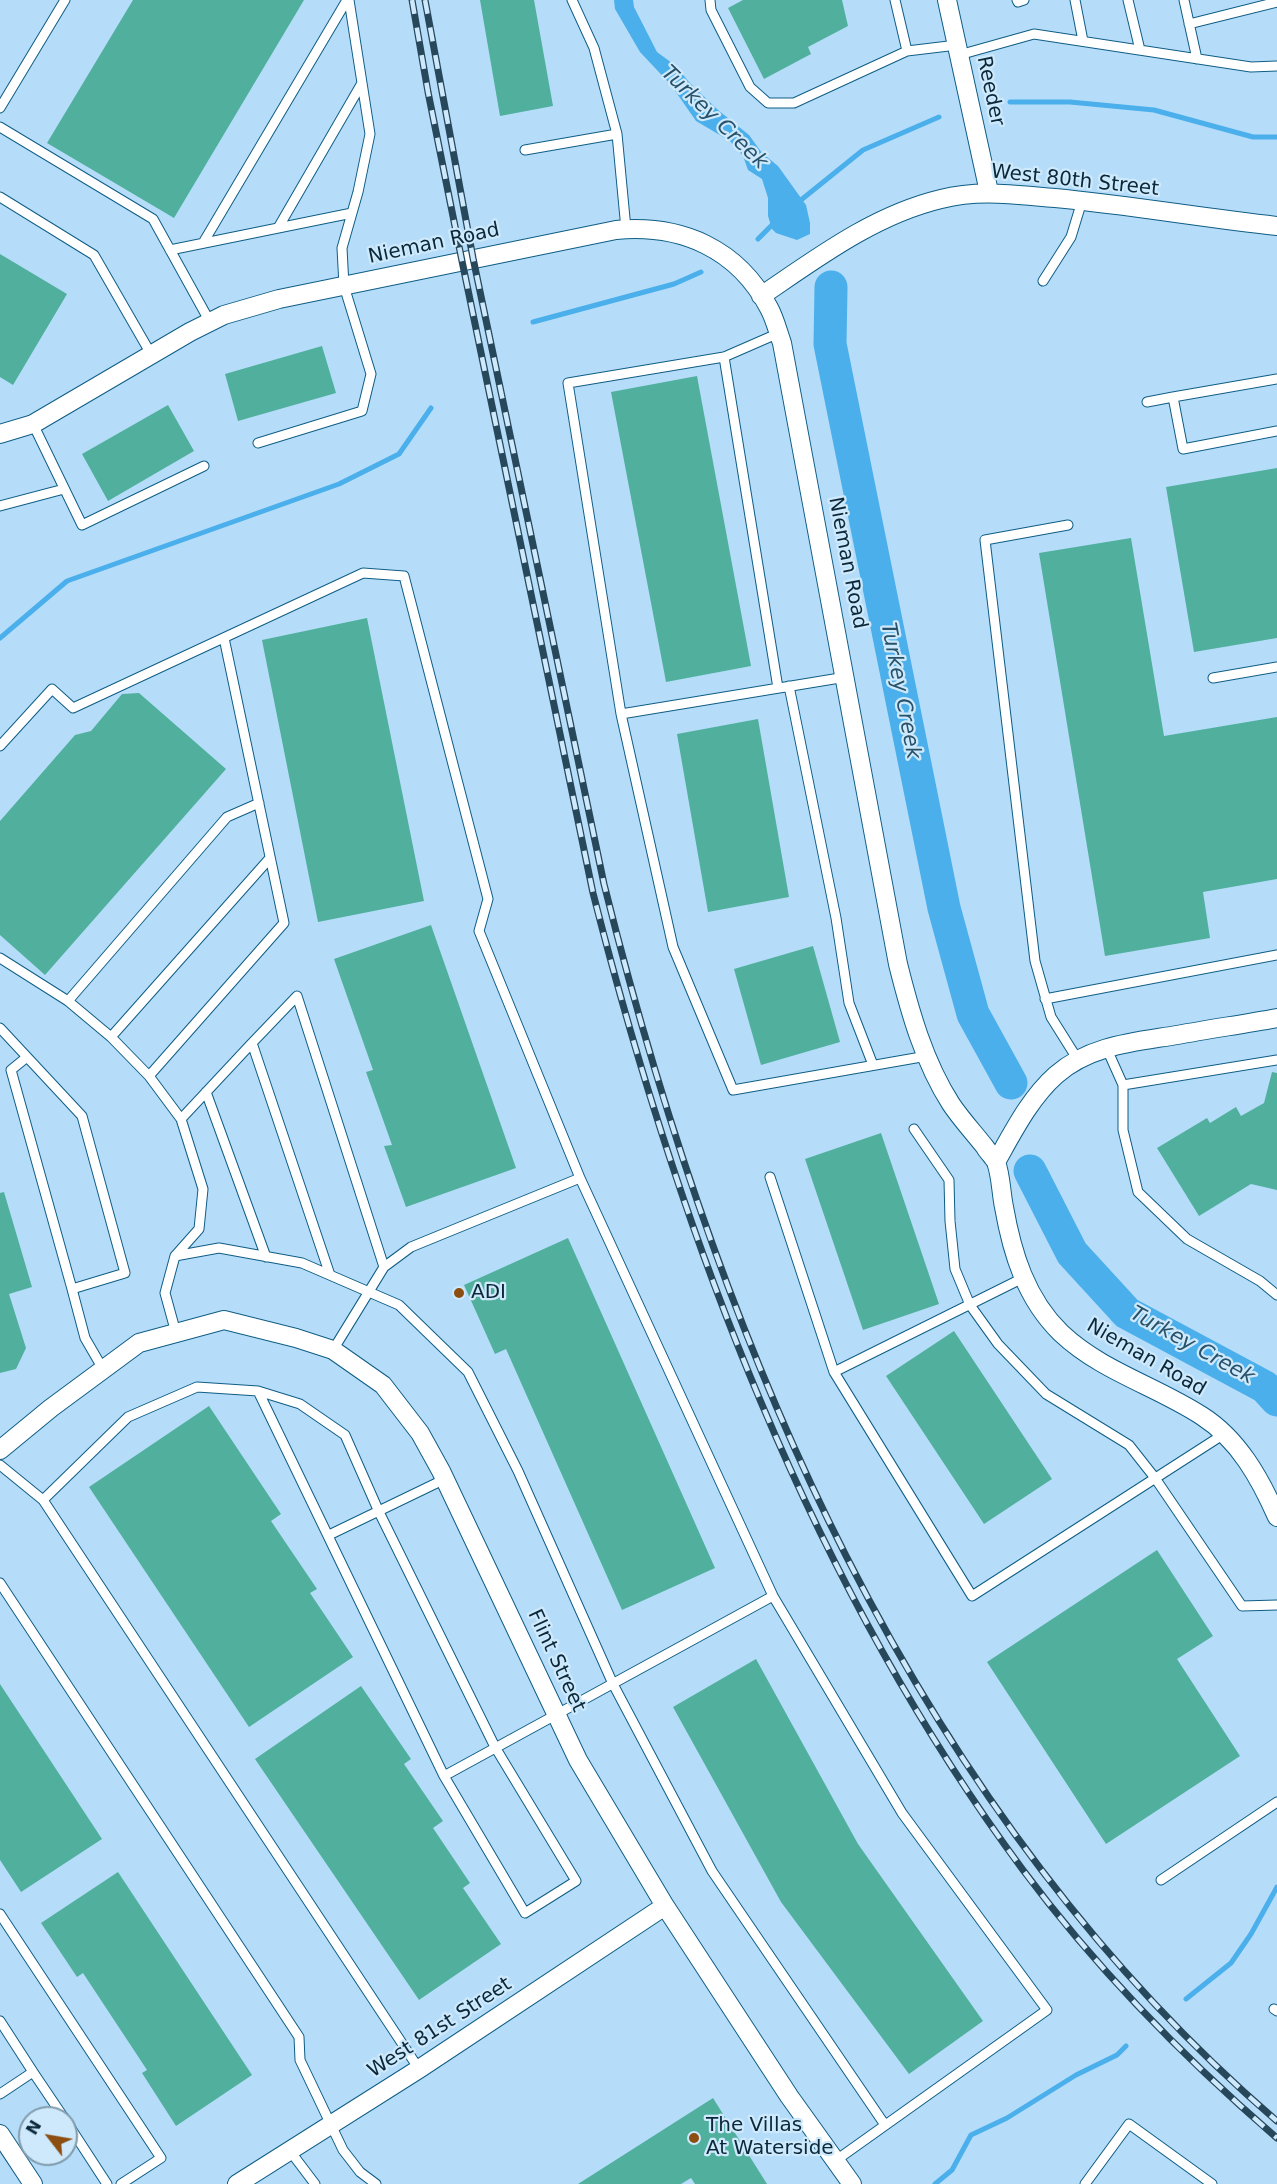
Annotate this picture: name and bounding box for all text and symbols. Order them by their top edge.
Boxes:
street label: Reeder [971,54,1009,128]
water label: Turkey Creek [656,61,772,175]
street label: West 80th Street [990,160,1160,202]
street label: Nieman Road [366,218,502,270]
street label: Nieman Road [822,495,872,631]
water label: Turkey Creek [874,621,926,761]
place label: ADI [471,1281,506,1305]
marker: ADI [452,1286,466,1300]
water label: Turkey Creek [1125,1301,1259,1391]
street label: Nieman Road [1082,1314,1210,1402]
street label: Flint Street [522,1606,590,1716]
street label: West 81st Street [364,1973,516,2083]
north arrow [18,2106,78,2166]
place label: The Villas At Waterside [706,2114,834,2161]
text: N [22,2117,45,2138]
marker: The Villas At Waterside [687,2131,701,2145]

